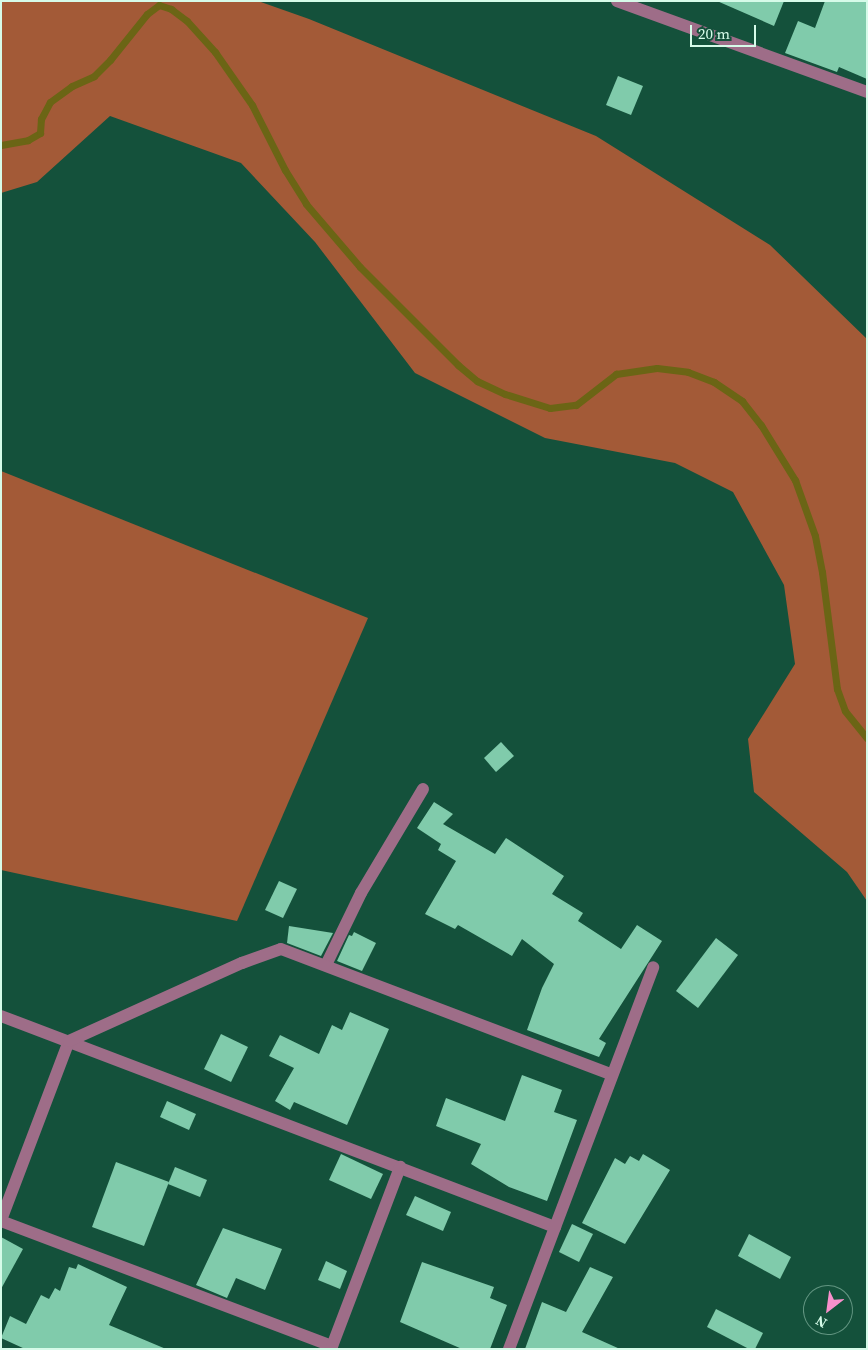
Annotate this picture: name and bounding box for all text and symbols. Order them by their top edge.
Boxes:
scale bar [693,15,759,47]
text: 20 m [698,23,730,44]
north arrow [803,1285,853,1335]
text: N [812,1311,830,1333]

